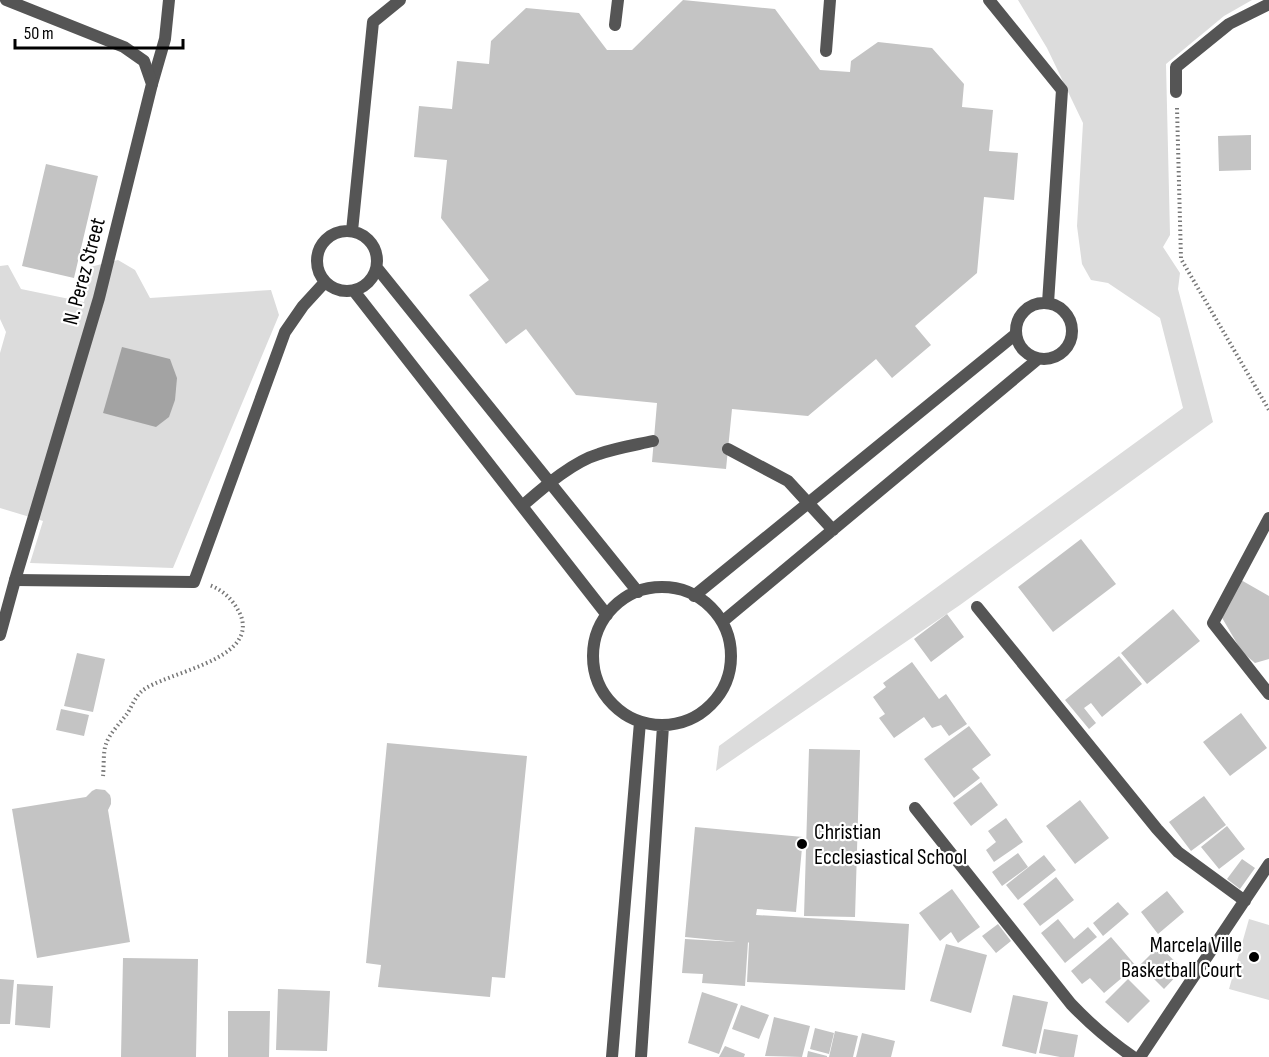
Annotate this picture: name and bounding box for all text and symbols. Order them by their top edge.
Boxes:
scale bar [15,12,183,50]
text: 50 m [24,23,54,44]
street label: N. Perez Street [57,215,112,328]
place label: Christian Ecclesiastical School [814,819,967,871]
marker: Christian Ecclesiastical School [795,837,809,851]
place label: Marcela Ville Basketball Court [1121,932,1242,984]
marker: Marcela Ville Basketball Court [1247,950,1261,964]

